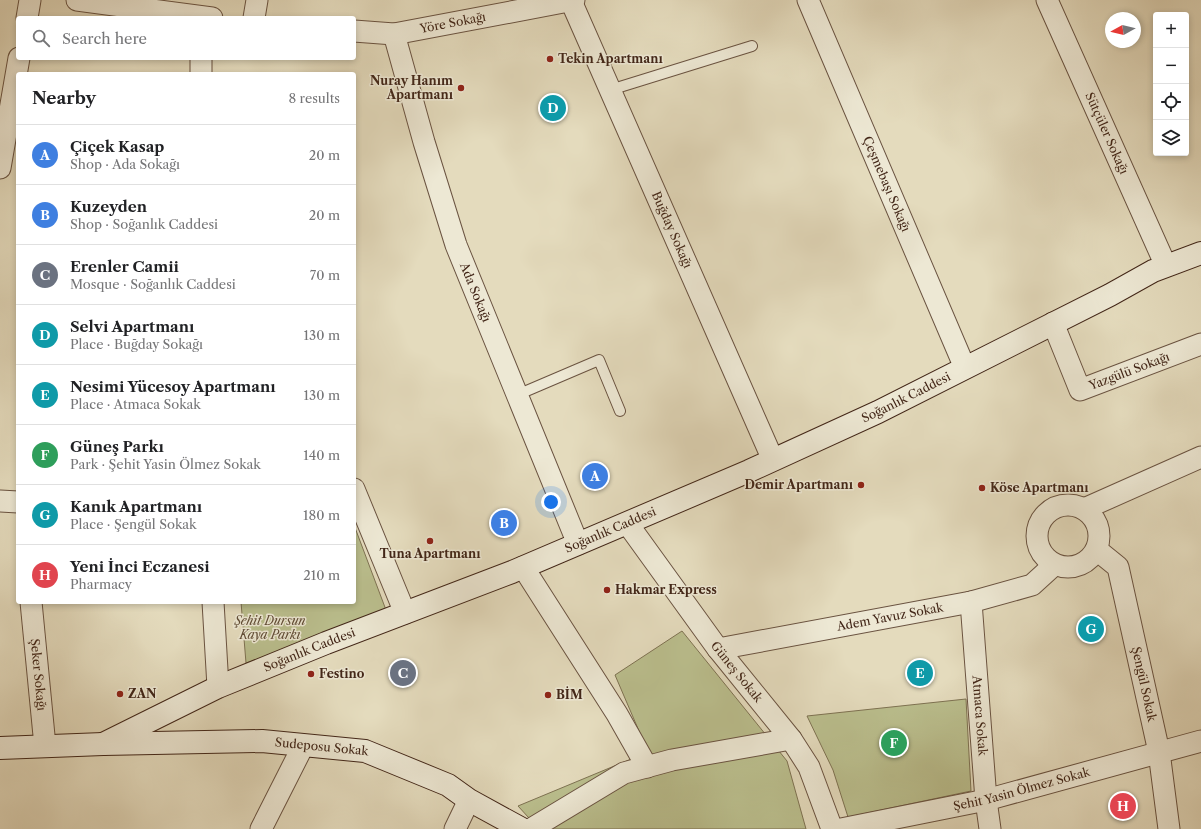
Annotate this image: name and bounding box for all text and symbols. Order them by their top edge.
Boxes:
street label: Yöre Sokağı [418,9,487,36]
north arrow [1105,12,1141,48]
map controls [1153,12,1189,156]
button: + [1153,12,1189,48]
search box [16,16,356,60]
icon: search [30,27,52,49]
text: Search here [62,29,147,48]
button: − [1153,48,1189,84]
place label: Tekin Apartmanı [558,51,663,66]
marker: Tekin Apartmanı [545,54,555,64]
place label: Nuray Hanım Apartmanı [370,73,454,102]
marker: Nuray Hanım Apartmanı [456,83,466,93]
button: locate [1153,84,1189,120]
text: Nearby [32,88,96,108]
text: 8 results [288,90,340,106]
street label: Sütçüler Sokağı [1082,90,1132,177]
pin: D [540,93,566,123]
button: layers [1153,120,1189,156]
street label: Çeşmebaşı Sokağı [860,134,914,234]
text: Çiçek Kasap [70,137,164,156]
text: A [40,147,50,163]
text: 20 m [309,147,340,163]
text: Shop · Ada Sokağı [70,156,180,172]
street label: Buğday Sokağı [649,189,696,271]
text: Kuzeyden [70,197,147,216]
text: B [40,207,50,223]
text: 20 m [309,207,340,223]
text: Shop · Soğanlık Caddesi [70,216,218,232]
text: Erenler Camii [70,257,179,276]
street label: Ada Sokağı [457,259,495,324]
text: C [40,267,50,283]
text: 70 m [310,267,340,283]
text: Mosque · Soğanlık Caddesi [70,276,236,292]
text: Selvi Apartmanı [70,317,194,336]
text: D [39,327,51,343]
text: 130 m [304,327,340,343]
text: Place · Buğday Sokağı [70,336,203,352]
street label: Yazgülü Sokağı [1086,349,1172,393]
street label: Soğanlık Caddesi [859,369,953,426]
text: Nesimi Yücesoy Apartmanı [70,377,276,396]
text: E [40,387,50,403]
text: 130 m [304,387,340,403]
text: Place · Atmaca Sokak [70,396,201,412]
text: Güneş Parkı [70,437,164,456]
text: F [41,447,49,463]
text: 140 m [303,447,340,463]
text: Park · Şehit Yasin Ölmez Sokak [70,456,261,472]
pin: A [582,461,608,491]
place label: Demir Apartmanı [744,477,854,492]
marker: Demir Apartmanı [856,480,866,490]
place label: Köse Apartmanı [990,480,1089,495]
marker: Köse Apartmanı [977,483,987,493]
your location [541,492,561,512]
text: Kanık Apartmanı [70,497,202,516]
street label: Soğanlık Caddesi [562,503,658,556]
text: G [39,507,51,523]
text: 180 m [303,507,340,523]
pin: B [491,508,517,538]
text: Place · Şengül Sokak [70,516,197,532]
marker: Tuna Apartmanı [425,536,435,546]
place label: Tuna Apartmanı [380,546,481,561]
text: Yeni İnci Eczanesi [70,557,210,576]
text: H [39,567,51,583]
text: 210 m [303,567,340,583]
text: Pharmacy [70,576,132,592]
place label: Hakmar Express [615,582,717,597]
marker: Hakmar Express [602,585,612,595]
street label: Adem Yavuz Sokak [835,599,945,634]
park label: Şehit Dursun Kaya Parkı [233,613,306,642]
pin: G [1078,614,1104,644]
street label: Soğanlık Caddesi [261,624,358,675]
street label: Şeker Sokağı [28,638,50,712]
street label: Güneş Sokak [708,638,767,706]
street label: Şengül Sokak [1129,645,1160,724]
pin: C [390,658,416,688]
pin: E [907,658,933,688]
place label: Festino [319,666,365,681]
marker: Festino [306,669,316,679]
street label: Atmaca Sokak [970,674,991,758]
place label: ZAN [128,686,157,701]
place label: BİM [556,686,583,702]
marker: ZAN [115,689,125,699]
marker: BİM [543,690,553,700]
pin: F [881,728,907,758]
street label: Sudeposu Sokak [274,734,370,758]
street label: Şehit Yasin Ölmez Sokak [952,764,1093,813]
pin: H [1110,791,1136,821]

